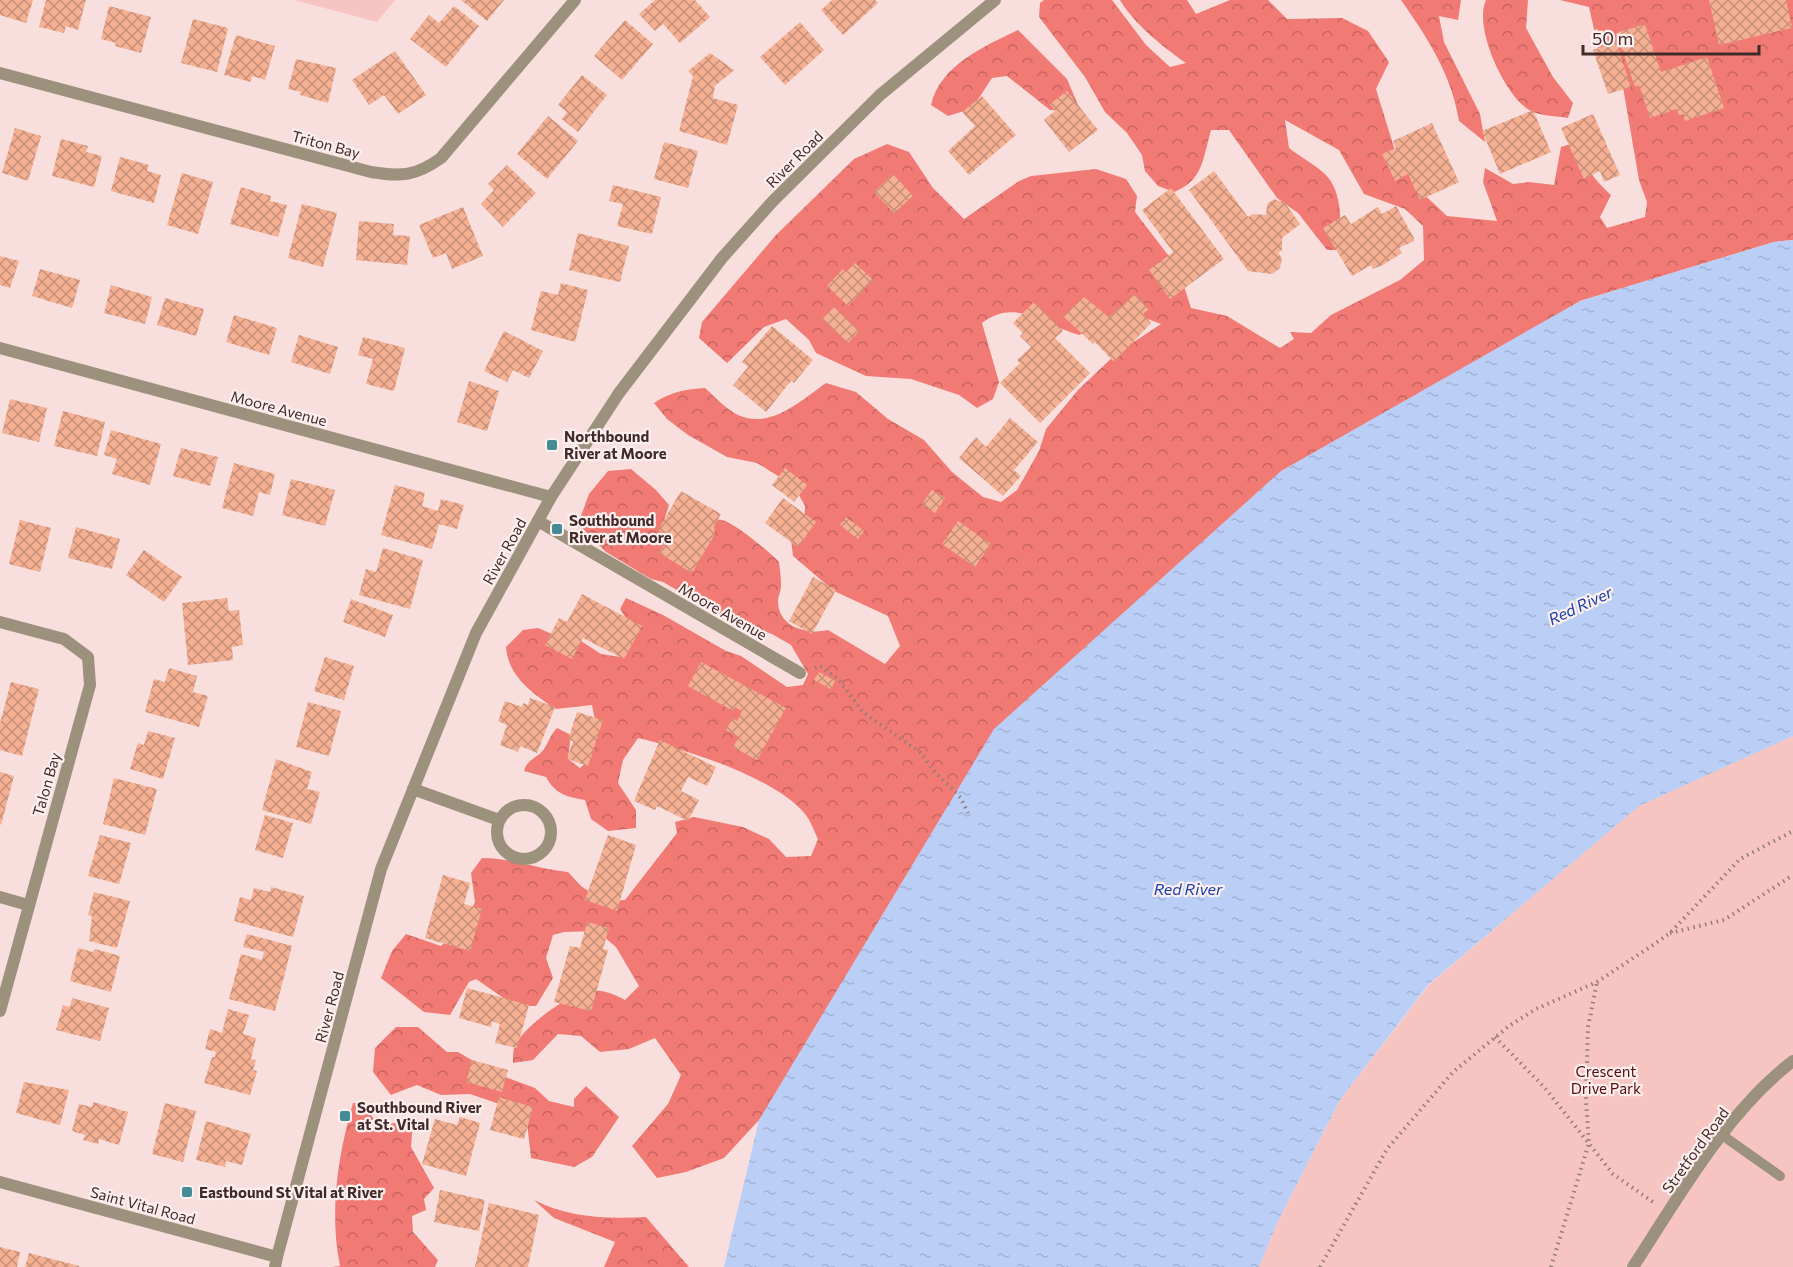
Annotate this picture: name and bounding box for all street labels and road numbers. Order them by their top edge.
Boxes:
street label: Triton Bay [290,126,362,162]
street label: River Road [762,127,826,191]
street label: Moore Avenue [229,387,329,429]
street label: River Road [478,515,530,587]
street label: Moore Avenue [676,579,770,644]
street label: Talon Bay [28,750,64,818]
street label: River Road [311,969,347,1045]
street label: Stretford Road [1658,1104,1732,1196]
street label: Saint Vital Road [89,1182,197,1228]

